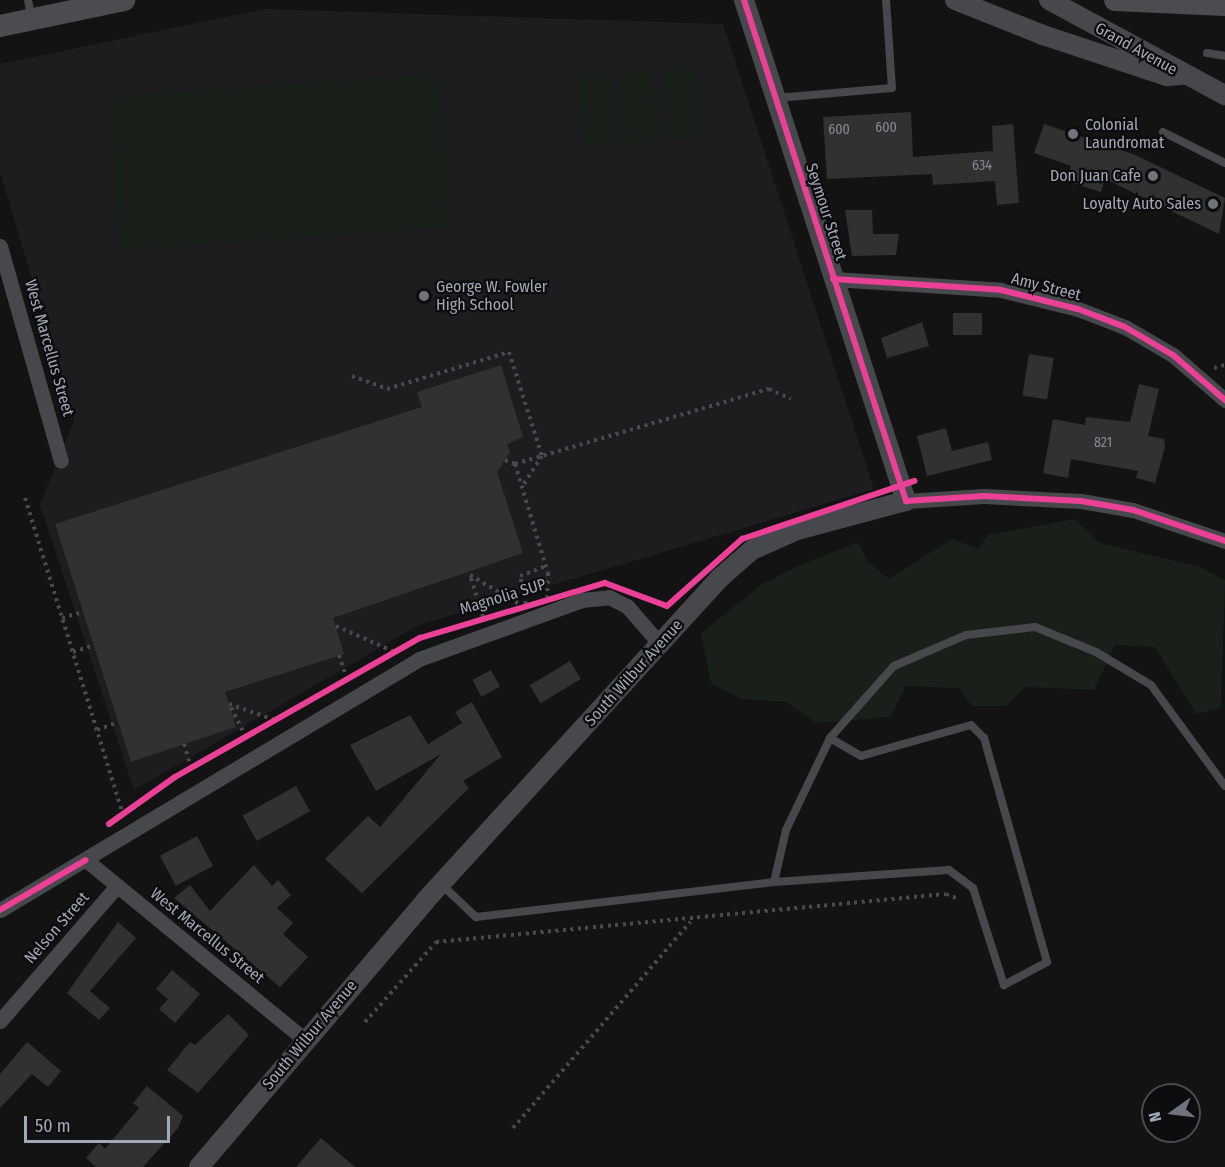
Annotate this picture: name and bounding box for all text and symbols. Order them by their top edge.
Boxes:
street label: Grand Avenue [1092,19,1180,79]
place label: Colonial Laundromat [1085,115,1164,153]
house number: 600 [875,120,897,136]
house number: 600 [828,122,850,138]
marker: Colonial Laundromat [1066,127,1080,141]
house number: 634 [972,158,992,174]
street label: Seymour Street [801,161,851,263]
place label: Don Juan Cafe [1050,166,1141,186]
marker: Don Juan Cafe [1146,169,1160,183]
place label: Loyalty Auto Sales [1083,194,1201,214]
marker: Loyalty Auto Sales [1206,197,1220,211]
street label: Amy Street [1009,269,1083,305]
place label: George W. Fowler High School [436,277,547,315]
street label: West Marcellus Street [20,278,78,418]
marker: George W. Fowler High School [417,289,431,303]
house number: 821 [1094,435,1112,451]
street label: Magnolia SUP [458,575,548,619]
street label: South Wilbur Avenue [581,616,687,730]
street label: West Marcellus Street [146,884,268,988]
street label: Nelson Street [21,888,93,968]
street label: South Wilbur Avenue [259,976,361,1094]
north arrow [1141,1083,1201,1143]
scale bar [27,1104,172,1142]
text: N [1145,1110,1165,1124]
text: 50 m [35,1115,71,1137]

